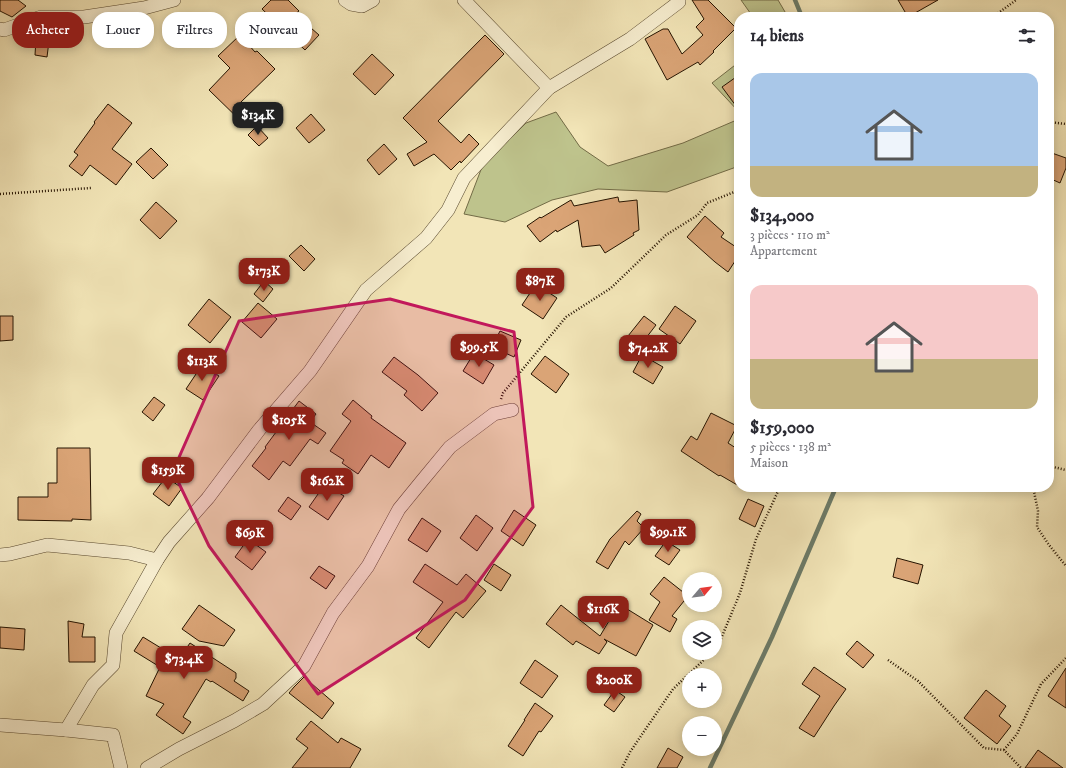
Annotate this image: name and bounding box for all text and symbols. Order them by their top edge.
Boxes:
chip: Acheter [12,12,84,48]
chip: Louer [92,12,154,48]
chip: Filtres [162,12,227,48]
chip: Nouveau [235,12,312,48]
text: 14 biens [750,25,804,47]
icon: filters [1016,25,1038,47]
icon: home [858,99,930,171]
pin: $134K [230,102,286,136]
text: $134K [241,107,275,123]
text: $134,000 [750,205,814,227]
text: 3 pièces · 110 m² [750,227,830,243]
text: Appartement [750,243,817,259]
pin: $173K [236,258,292,292]
text: $173K [248,263,280,279]
pin: $87K [516,268,564,302]
text: $87K [525,273,555,289]
icon: home [858,311,930,383]
pin: $99.5K [446,334,512,368]
pin: $74.2K [615,335,681,369]
text: $99.5K [460,339,498,355]
text: $74.2K [628,340,668,356]
pin: $113K [174,348,230,382]
text: $113K [187,353,217,369]
pin: $105K [261,407,317,441]
text: $105K [272,412,306,428]
text: $159,000 [750,417,814,439]
text: 5 pièces · 138 m² [750,439,831,455]
text: Maison [750,455,788,471]
pin: $159K [140,457,196,491]
text: $159K [151,462,185,478]
pin: $162K [299,468,355,502]
text: $162K [310,473,344,489]
pin: $99.1K [635,519,701,553]
pin: $69K [226,520,274,554]
text: $99.1K [649,524,687,540]
text: $69K [235,525,265,541]
north arrow [682,572,722,612]
map controls [682,572,722,756]
pin: $116K [575,596,631,630]
text: $116K [587,601,619,617]
button: layers [682,620,722,660]
pin: $73.4K [151,646,217,680]
text: $73.4K [165,651,203,667]
pin: $200K [586,667,642,701]
button: + [682,668,722,708]
text: $200K [596,672,632,688]
button: − [682,716,722,756]

